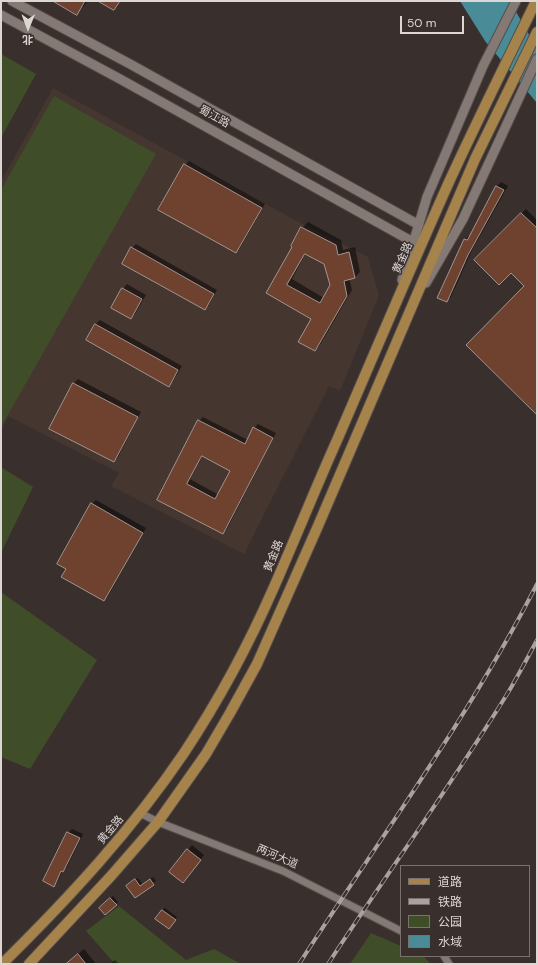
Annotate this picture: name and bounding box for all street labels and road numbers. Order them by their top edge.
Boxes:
street label: 蜀江路 [196,103,232,131]
street label: 黄金路 [390,240,416,276]
street label: 黄金路 [262,538,286,574]
street label: 黄金路 [95,813,127,847]
street label: 两河大道 [254,842,300,872]

